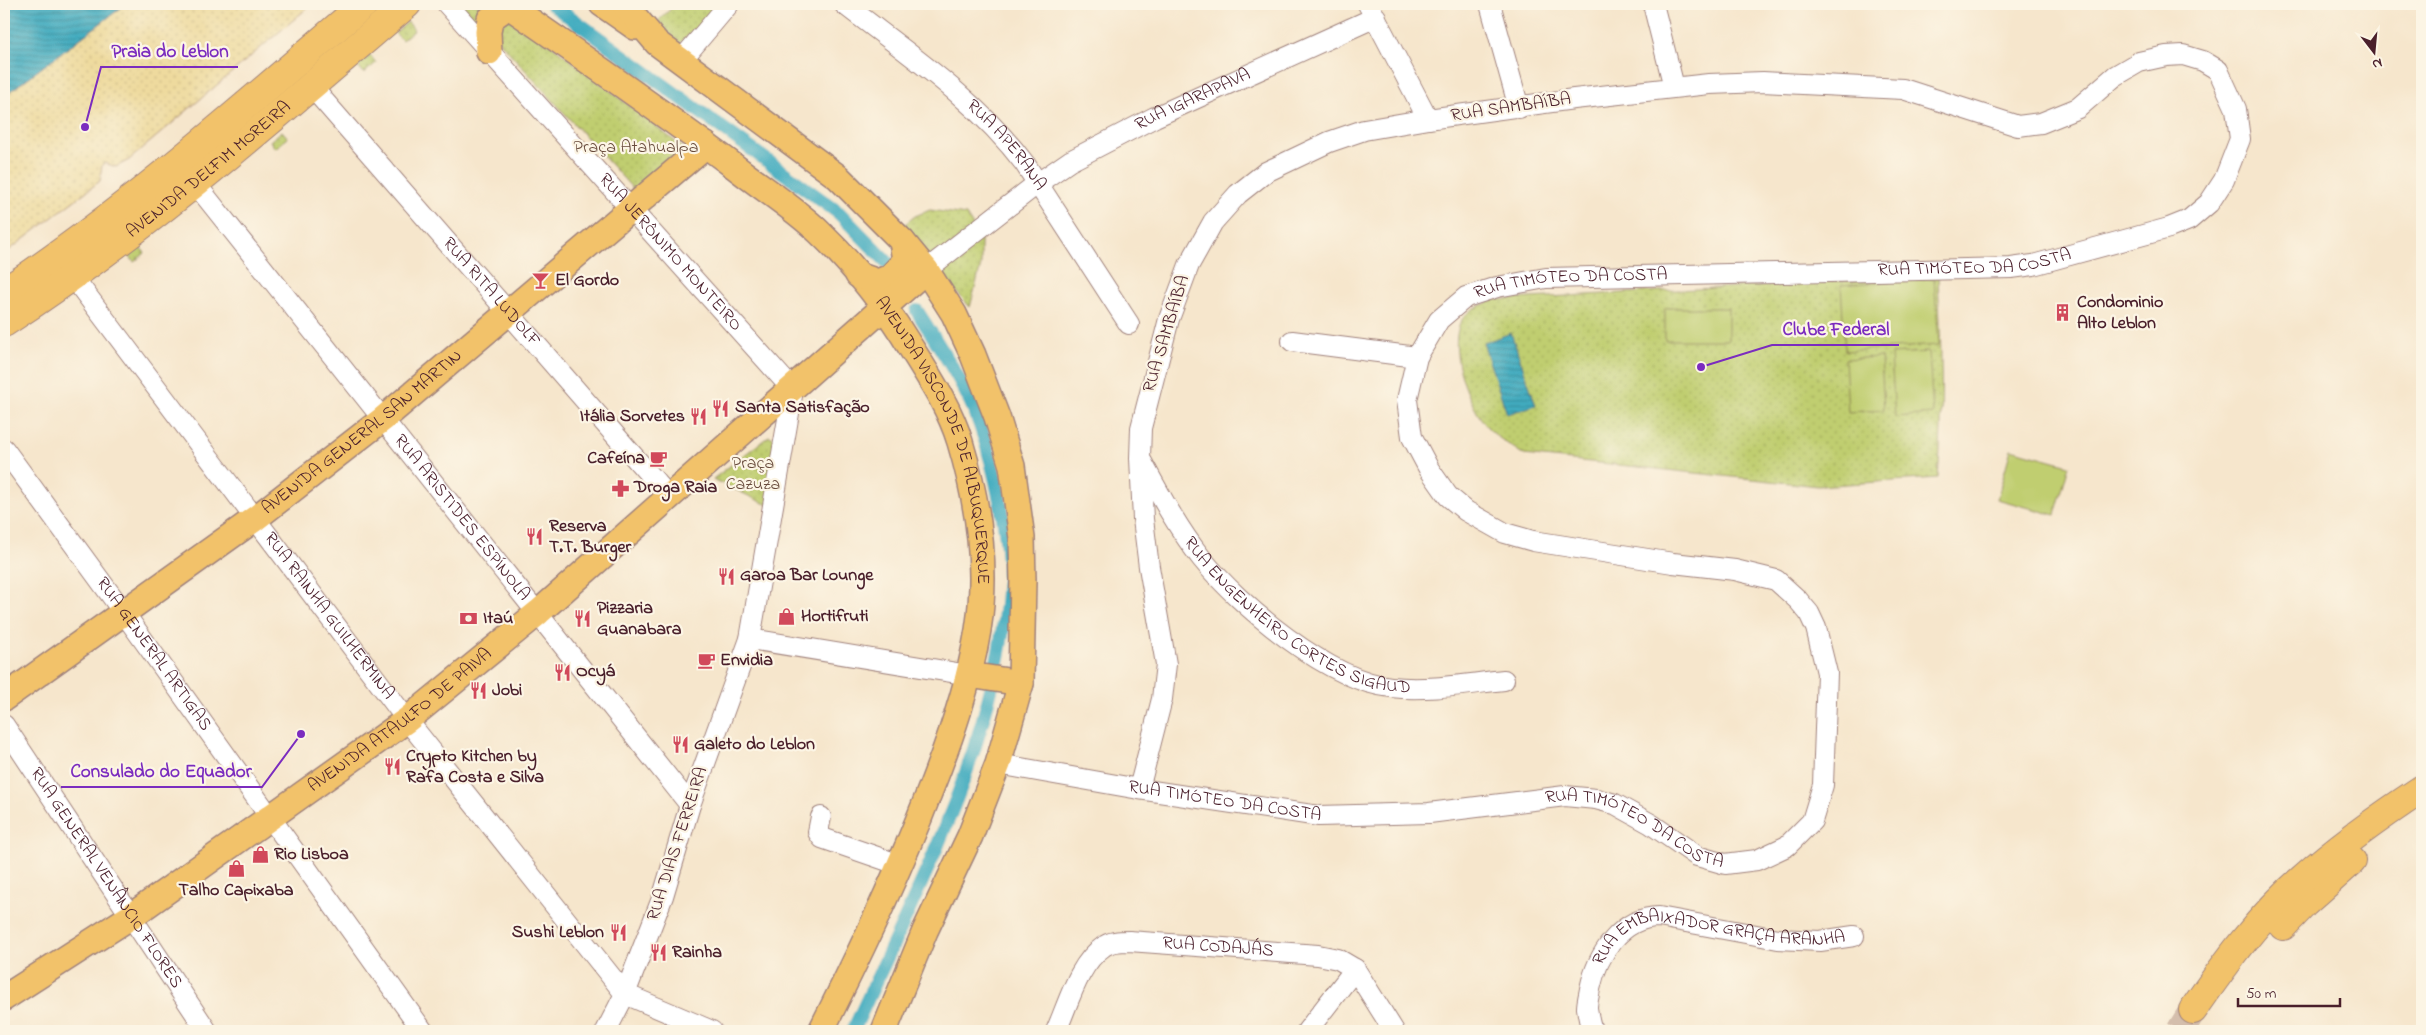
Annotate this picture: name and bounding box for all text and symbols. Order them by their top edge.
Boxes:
north arrow [2348,28,2398,78]
callout: Praia do Leblon [101,33,238,67]
text: Praia do Leblon [111,39,229,66]
text: N [2370,52,2385,74]
street label: RUA IGARAPAVA [1131,62,1255,138]
street label: RUA SAMBAÍBA [1449,87,1573,129]
street label: RUA APERANA [960,94,1052,196]
street label: AVENIDA DELFIM MOREIRA [121,95,297,245]
park label: Praça Atahualpa [574,135,698,161]
street label: RUA JERÔNIMO MONTEIRO [592,168,748,338]
street label: RUA RITA LUDOLF [436,232,547,354]
street label: RUA TIMÓTEO DA COSTA [1877,242,2074,284]
street label: RUA TIMÓTEO DA COSTA [1471,262,1668,307]
place label: El Gordo [555,268,619,294]
bar icon: El Gordo [531,271,551,291]
street label: RUA SAMBAÍBA [1137,272,1197,396]
place label: Condominio Alto Leblon [2077,290,2163,337]
street label: AVENIDA VISCONDE DE ALBUQUERQUE [868,292,995,585]
building icon: Condominio Alto Leblon [2053,303,2073,323]
callout: Clube Federal [1772,311,1899,345]
text: Clube Federal [1782,317,1890,344]
street label: AVENIDA GENERAL SAN MARTIN [256,344,468,522]
place label: Santa Satisfação [735,395,870,421]
restaurant icon: Santa Satisfação [711,398,731,418]
place label: Itália Sorvetes [580,404,685,430]
restaurant icon: Itália Sorvetes [689,407,709,427]
street label: RUA ARISTIDES ESPÍNOLA [387,429,536,607]
place label: Cafeína [587,446,645,472]
cafe icon: Cafeína [649,449,669,469]
park label: Praça Cazuza [726,451,780,498]
place label: Droga Raia [633,475,717,502]
pharmacy icon: Droga Raia [610,478,630,498]
place label: Reserva T.T. Burger [549,514,632,562]
street label: RUA RAINHA GUILHERMINA [257,527,401,706]
restaurant icon: Reserva T.T. Burger [525,527,545,547]
street label: RUA ENGENHEIRO CORTES SIGAUD [1177,532,1411,701]
place label: Garoa Bar Lounge [740,563,874,590]
restaurant icon: Garoa Bar Lounge [716,566,736,586]
street label: RUA GENERAL ARTIGAS [89,572,218,737]
place label: Pizzaria Guanabara [597,596,682,643]
place label: Hortifruti [801,604,869,630]
place label: Itaú [483,606,513,632]
shop icon: Hortifruti [777,607,797,627]
bank icon: Itaú [459,609,479,629]
restaurant icon: Pizzaria Guanabara [573,609,593,629]
street label: AVENIDA ATAULFO DE PAIVA [303,642,498,799]
place label: Envidia [720,648,773,674]
cafe icon: Envidia [696,651,716,671]
place label: Ocyá [576,659,616,686]
restaurant icon: Ocyá [552,662,572,682]
place label: Jobi [492,678,522,704]
restaurant icon: Jobi [468,681,488,701]
place label: Galeto do Leblon [694,732,815,758]
restaurant icon: Galeto do Leblon [670,735,690,755]
place label: Crypto Kitchen by Rafa Costa e Silva [406,744,544,791]
callout: Consulado do Equador [61,753,262,787]
restaurant icon: Crypto Kitchen by Rafa Costa e Silva [382,757,402,777]
text: Consulado do Equador [70,759,253,786]
street label: RUA GENERAL VENÂNCIO FLORES [23,763,189,994]
street label: RUA DIAS FERREIRA [641,764,715,924]
street label: RUA TIMÓTEO DA COSTA [1126,774,1323,829]
street label: RUA TIMÓTEO DA COSTA [1544,783,1727,876]
place label: Rio Lisboa [274,842,349,868]
shop icon: Rio Lisboa [250,845,270,865]
shop icon: Talho Capixaba [226,858,246,878]
place label: Talho Capixaba [178,878,294,904]
street label: RUA EMBAIXADOR GRAÇA ARANHA [1586,904,1847,970]
place label: Sushi Leblon [512,920,604,946]
restaurant icon: Sushi Leblon [608,923,628,943]
street label: RUA CODAJÁS [1162,931,1274,965]
place label: Rainha [672,940,722,966]
restaurant icon: Rainha [648,943,668,963]
scale bar [2238,975,2341,1007]
text: 50 m [2246,983,2277,1005]

